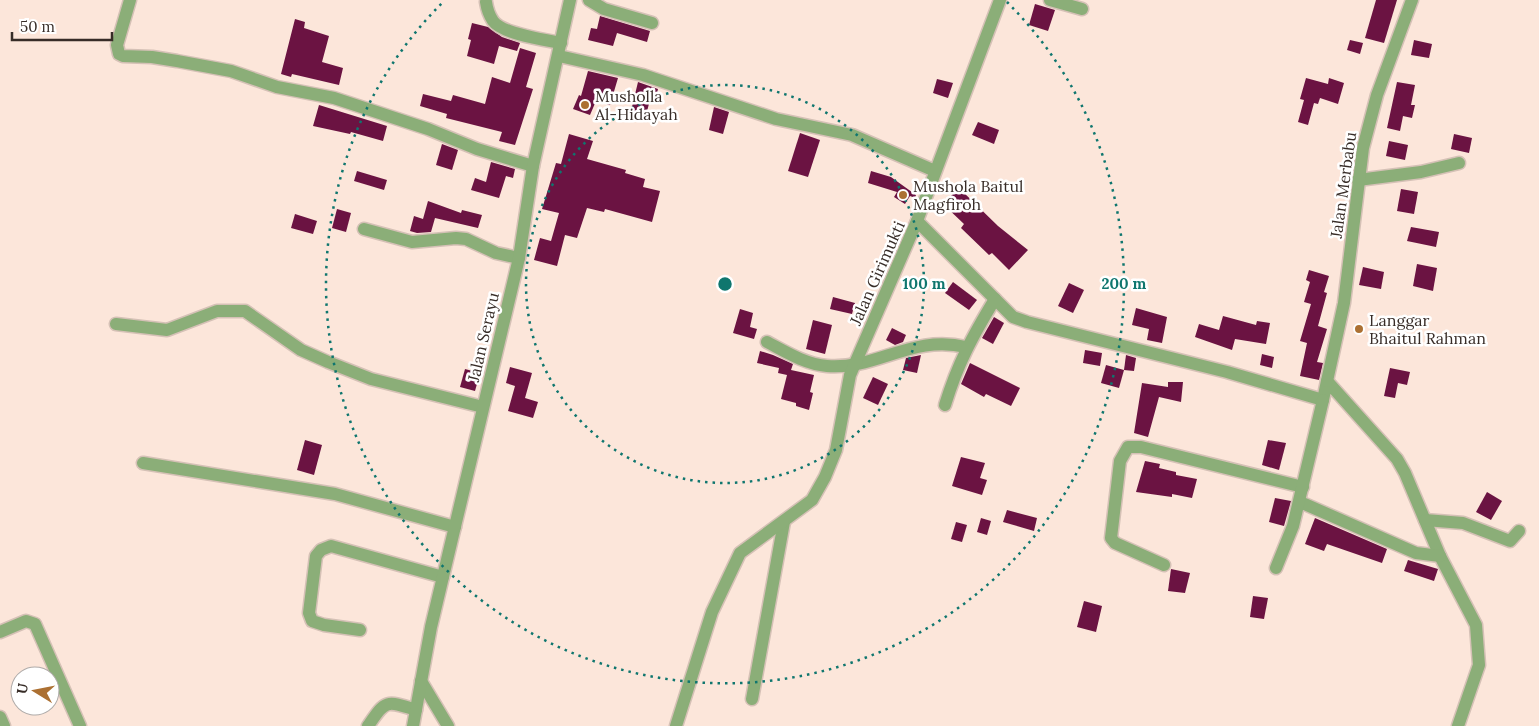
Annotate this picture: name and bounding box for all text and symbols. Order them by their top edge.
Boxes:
scale bar [12,10,112,42]
text: 50 m [20,17,55,36]
place label: Musholla Al-Hidayah [594,86,678,124]
marker: Musholla Al-Hidayah [579,99,591,111]
street label: Jalan Merbabu [1326,130,1360,240]
place label: Mushola Baitul Magfiroh [913,176,1023,214]
marker: Mushola Baitul Magfiroh [897,189,909,201]
street label: Jalan Girimukti [845,218,909,329]
text: 100 m [903,274,946,293]
text: 200 m [1102,274,1147,293]
centre of rings [716,275,734,293]
street label: Jalan Serayu [463,290,503,385]
place label: Langgar Bhaitul Rahman [1369,310,1486,348]
marker: Langgar Bhaitul Rahman [1353,323,1365,335]
north arrow [10,666,60,716]
text: U [12,682,32,696]

